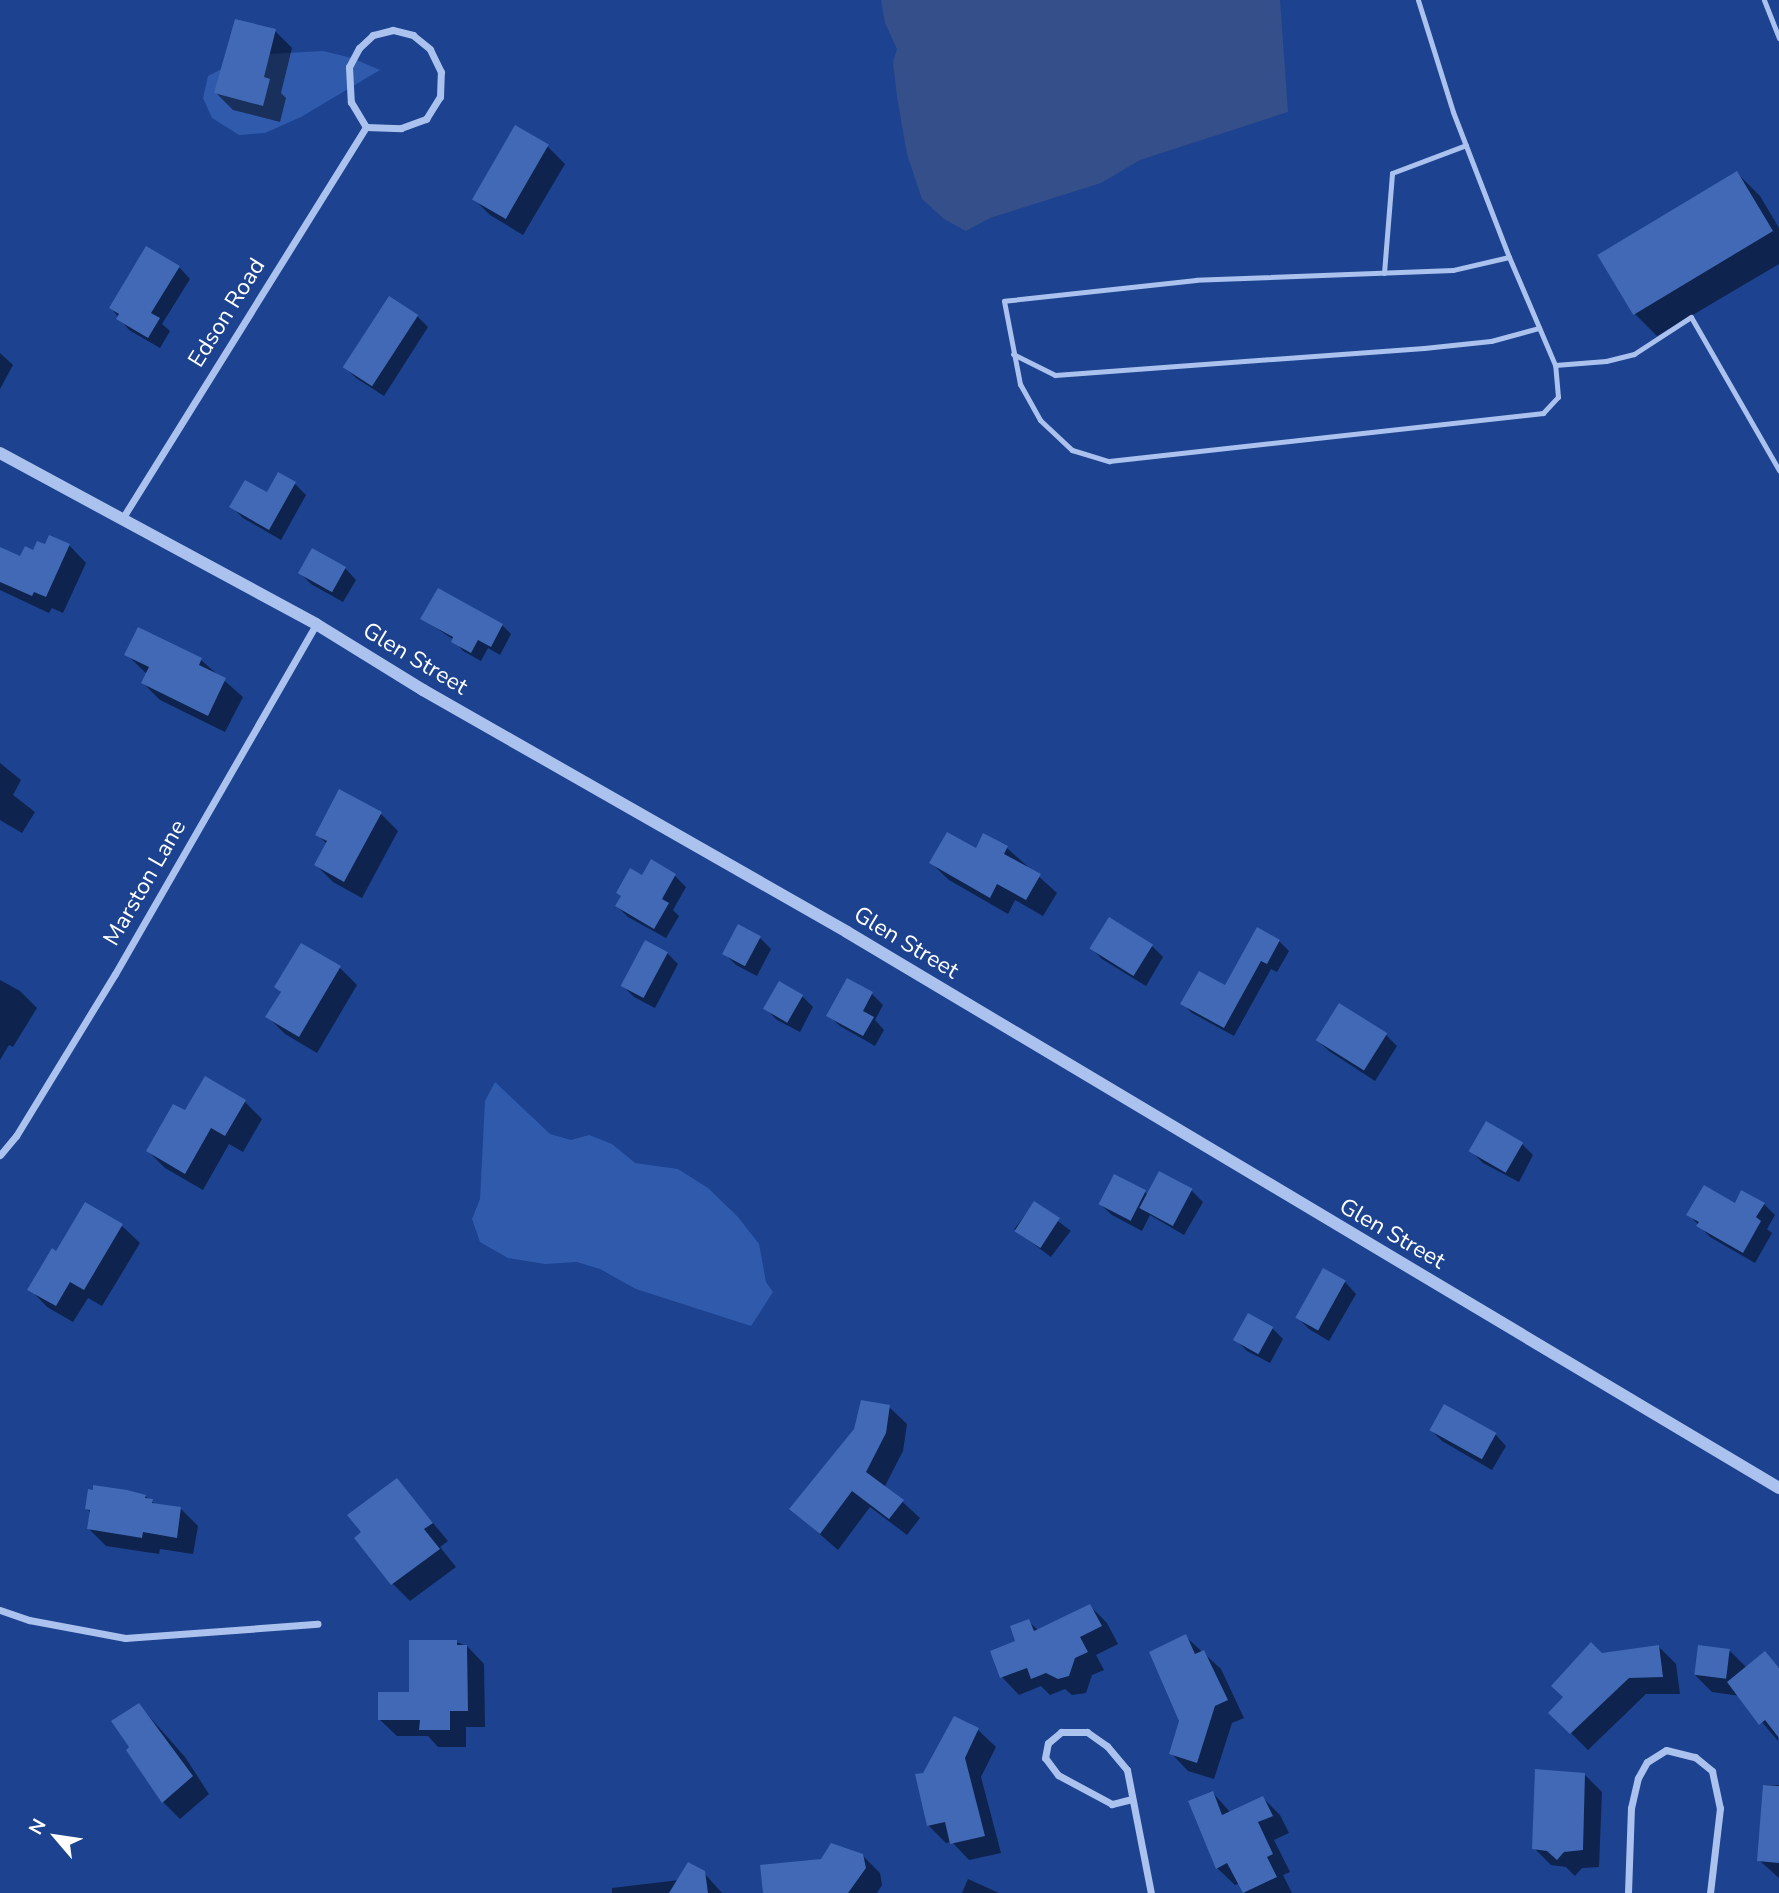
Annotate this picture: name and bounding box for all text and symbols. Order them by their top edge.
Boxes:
street label: Edson Road [183,254,271,372]
street label: Glen Street [358,617,472,701]
street label: Marston Lane [98,815,192,951]
street label: Glen Street [849,901,963,985]
street label: Glen Street [1334,1193,1450,1275]
north arrow [21,1802,91,1872]
text: N [23,1814,52,1839]

